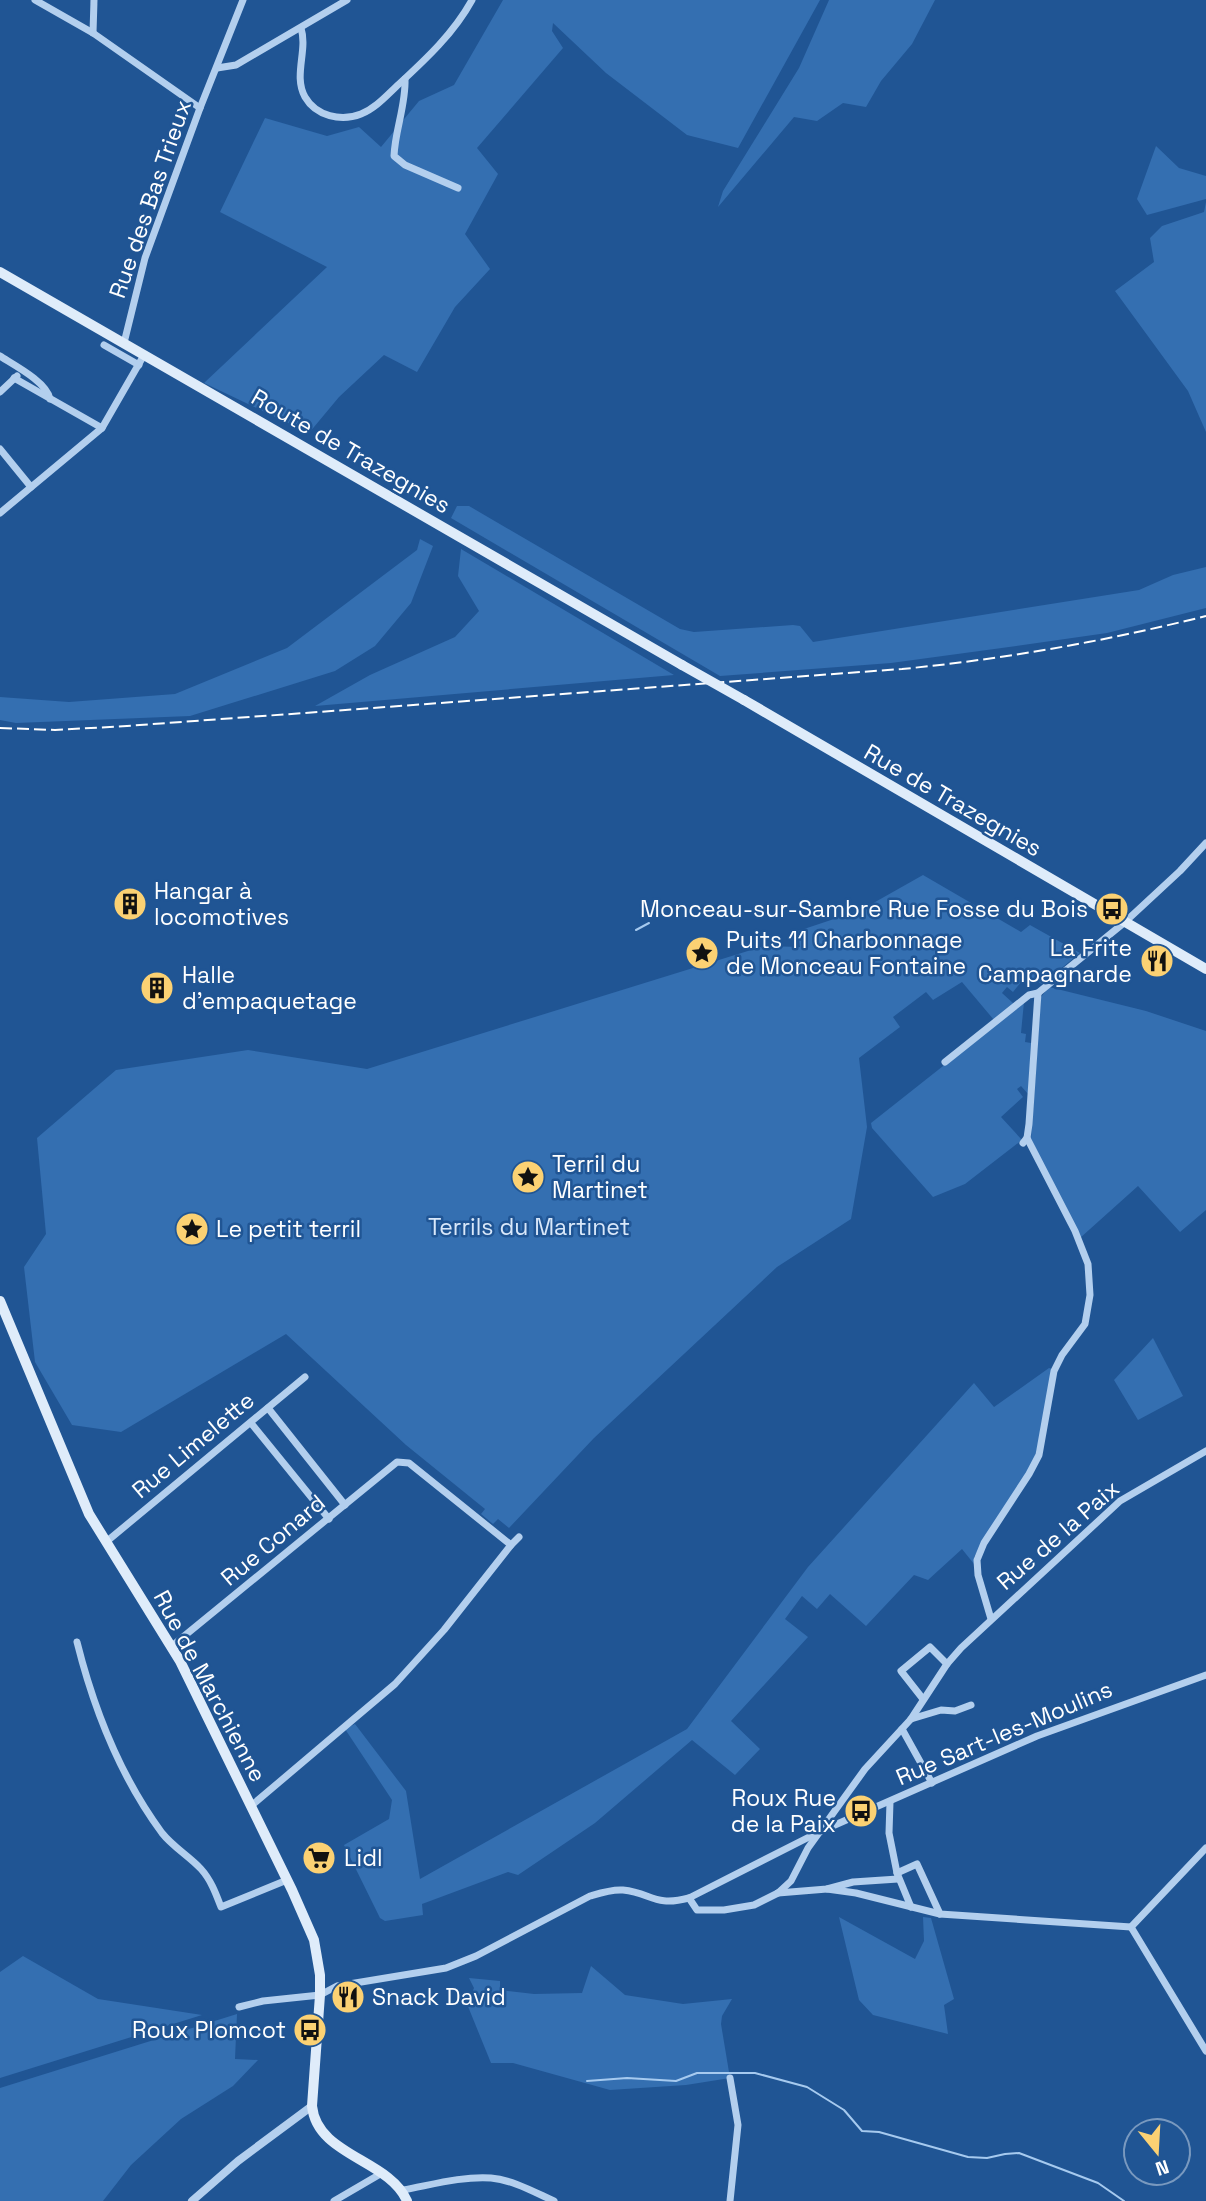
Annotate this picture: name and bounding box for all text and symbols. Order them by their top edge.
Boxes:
street label: Rue des Bas Trieux [102,96,198,302]
street label: Route de Trazegnies [246,382,456,520]
street label: Rue de Trazegnies [859,737,1047,863]
place label: Hangar à locomotives [154,876,289,932]
building icon: Hangar à locomotives [111,885,149,923]
bus stop icon: Monceau-sur-Sambre Rue Fosse du Bois [1093,890,1131,928]
place label: Monceau-sur-Sambre Rue Fosse du Bois [640,894,1088,924]
place label: Puits 11 Charbonnage de Monceau Fontaine [726,925,966,981]
place label: La Frite Campagnarde [978,933,1132,989]
place icon: Puits 11 Charbonnage de Monceau Fontaine [683,934,721,972]
restaurant icon: La Frite Campagnarde [1138,942,1176,980]
place label: Halle d'empaquetage [182,960,357,1016]
building icon: Halle d'empaquetage [138,969,176,1007]
place label: Terril du Martinet [552,1149,648,1205]
place icon: Terril du Martinet [509,1158,547,1196]
place icon: Le petit terril [173,1210,211,1248]
park label: Terrils du Martinet [428,1212,630,1242]
place label: Le petit terril [216,1214,361,1244]
street label: Rue Limelette [126,1385,260,1505]
street label: Rue de la Paix [990,1473,1126,1597]
street label: Rue Conard [215,1488,331,1592]
street label: Rue de Marchienne [147,1585,273,1787]
street label: Rue Sart-les-Moulins [891,1674,1117,1792]
place label: Roux Rue de la Paix [731,1783,836,1839]
bus stop icon: Roux Rue de la Paix [842,1792,880,1830]
supermarket icon: Lidl [300,1839,338,1877]
place label: Lidl [344,1843,383,1873]
restaurant icon: Snack David [329,1978,367,2016]
place label: Snack David [372,1982,506,2012]
bus stop icon: Roux Plomcot [291,2011,329,2049]
place label: Roux Plomcot [132,2015,286,2045]
north arrow [1122,2117,1192,2187]
text: N [1152,2154,1172,2182]

